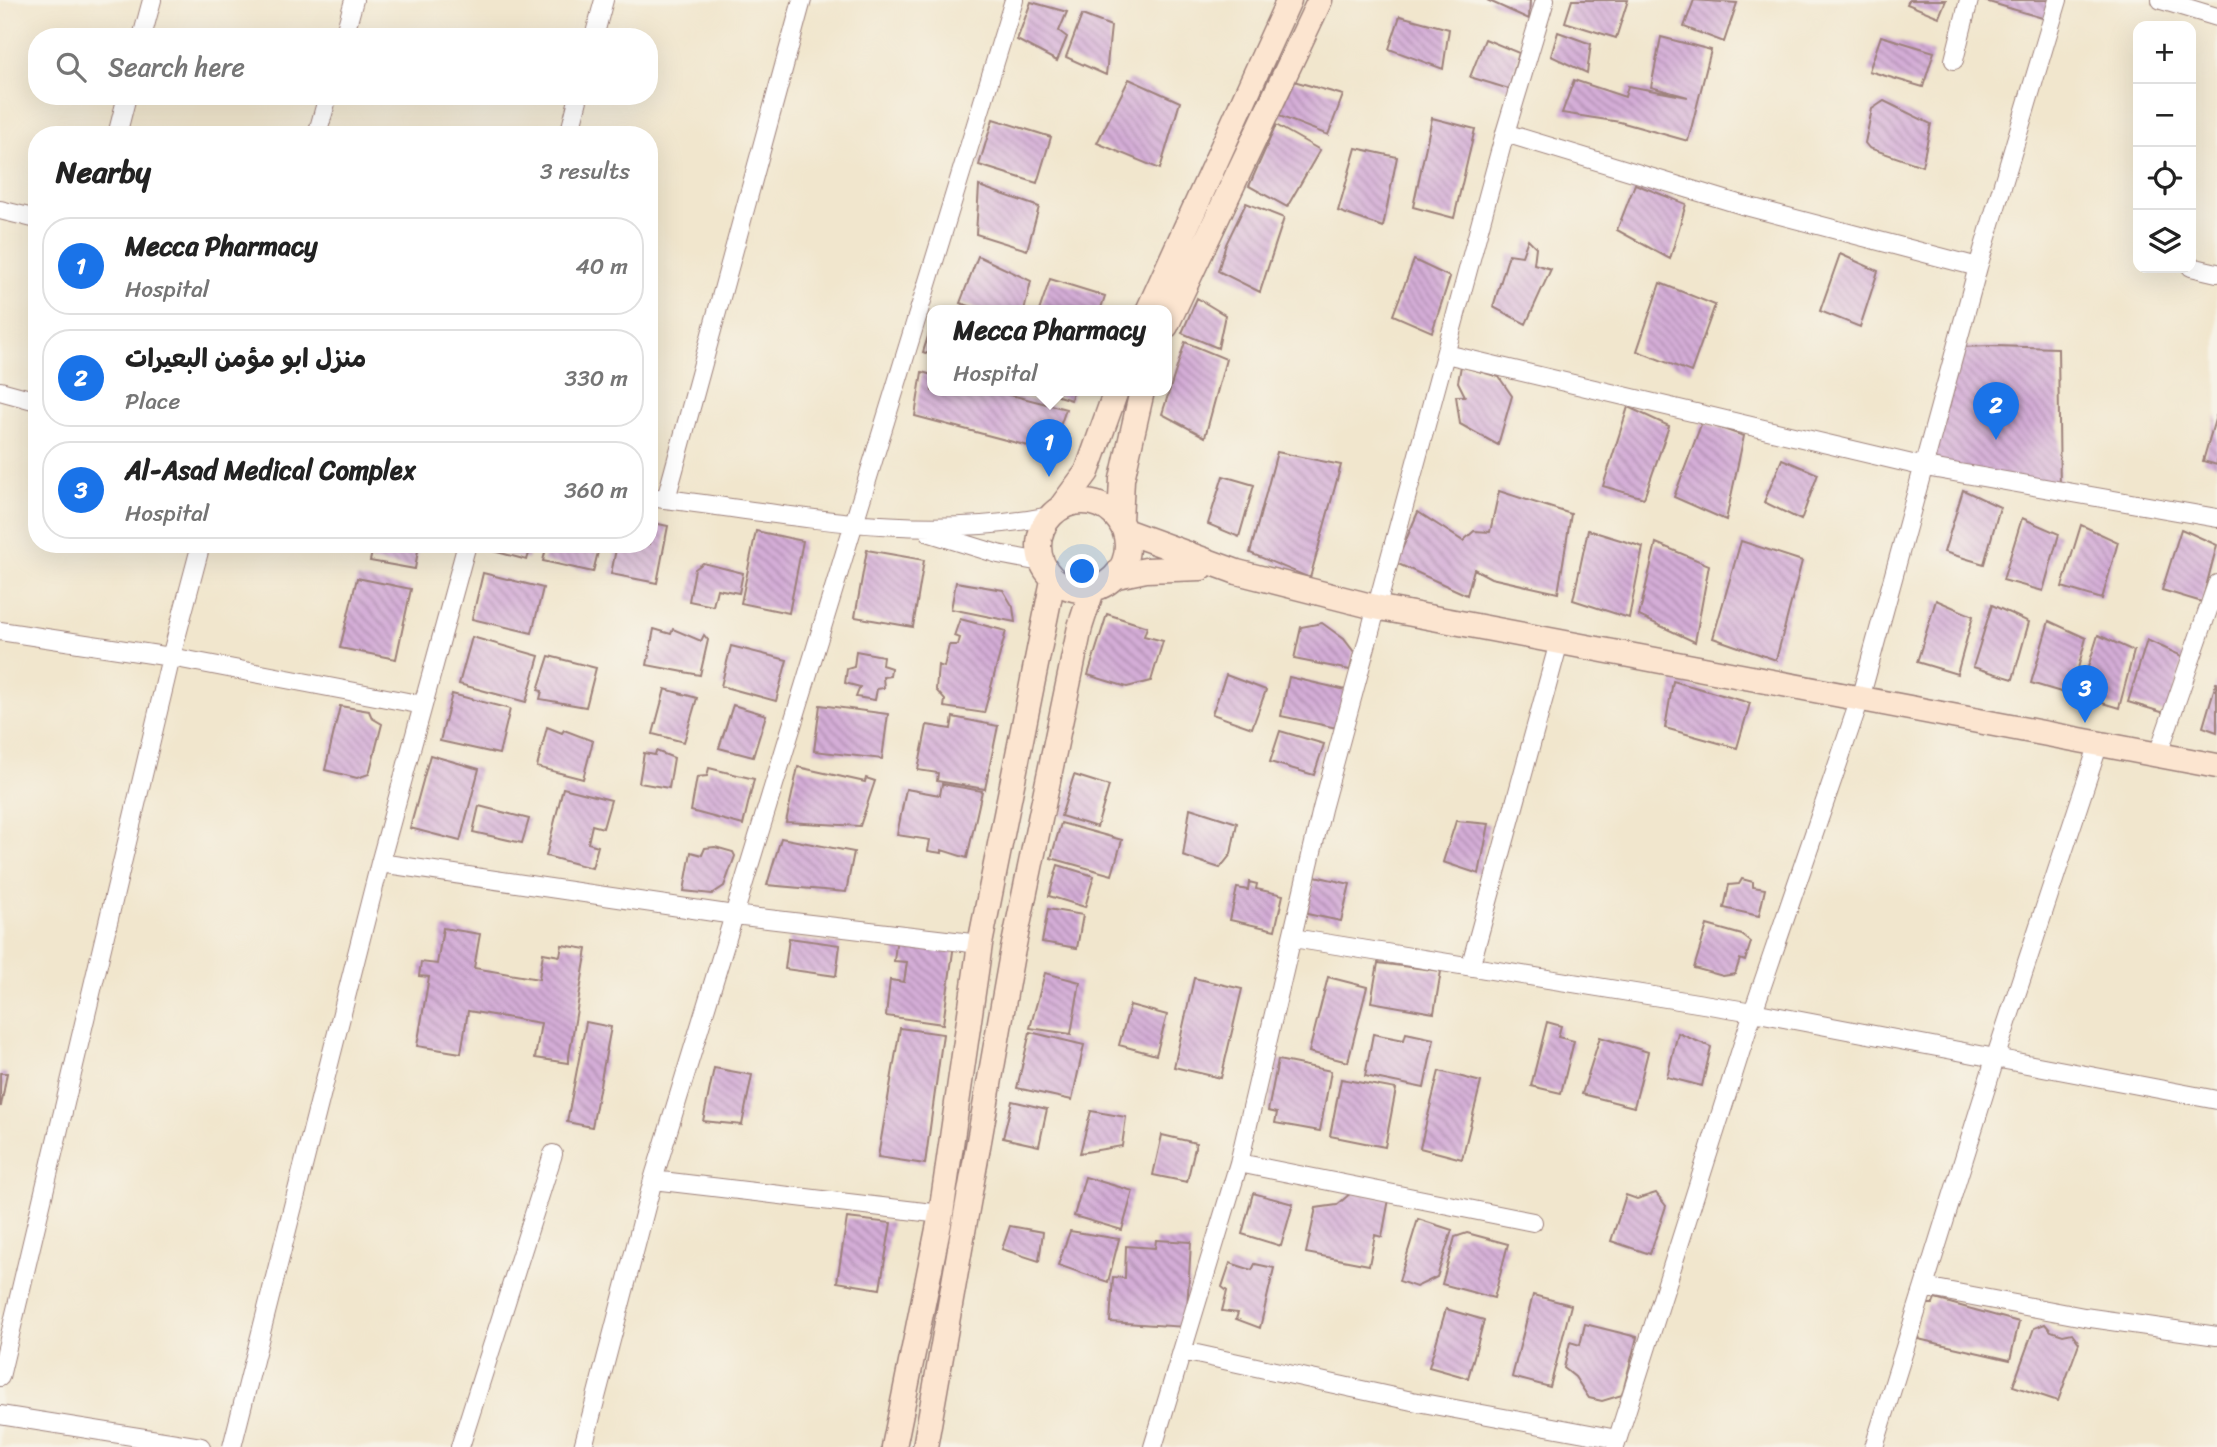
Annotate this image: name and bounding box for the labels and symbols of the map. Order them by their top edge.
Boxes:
pin: 2 [1973,382,2019,440]
pin: 1 [1026,419,1072,477]
your location [1065,554,1099,588]
pin: 3 [2062,665,2108,723]

